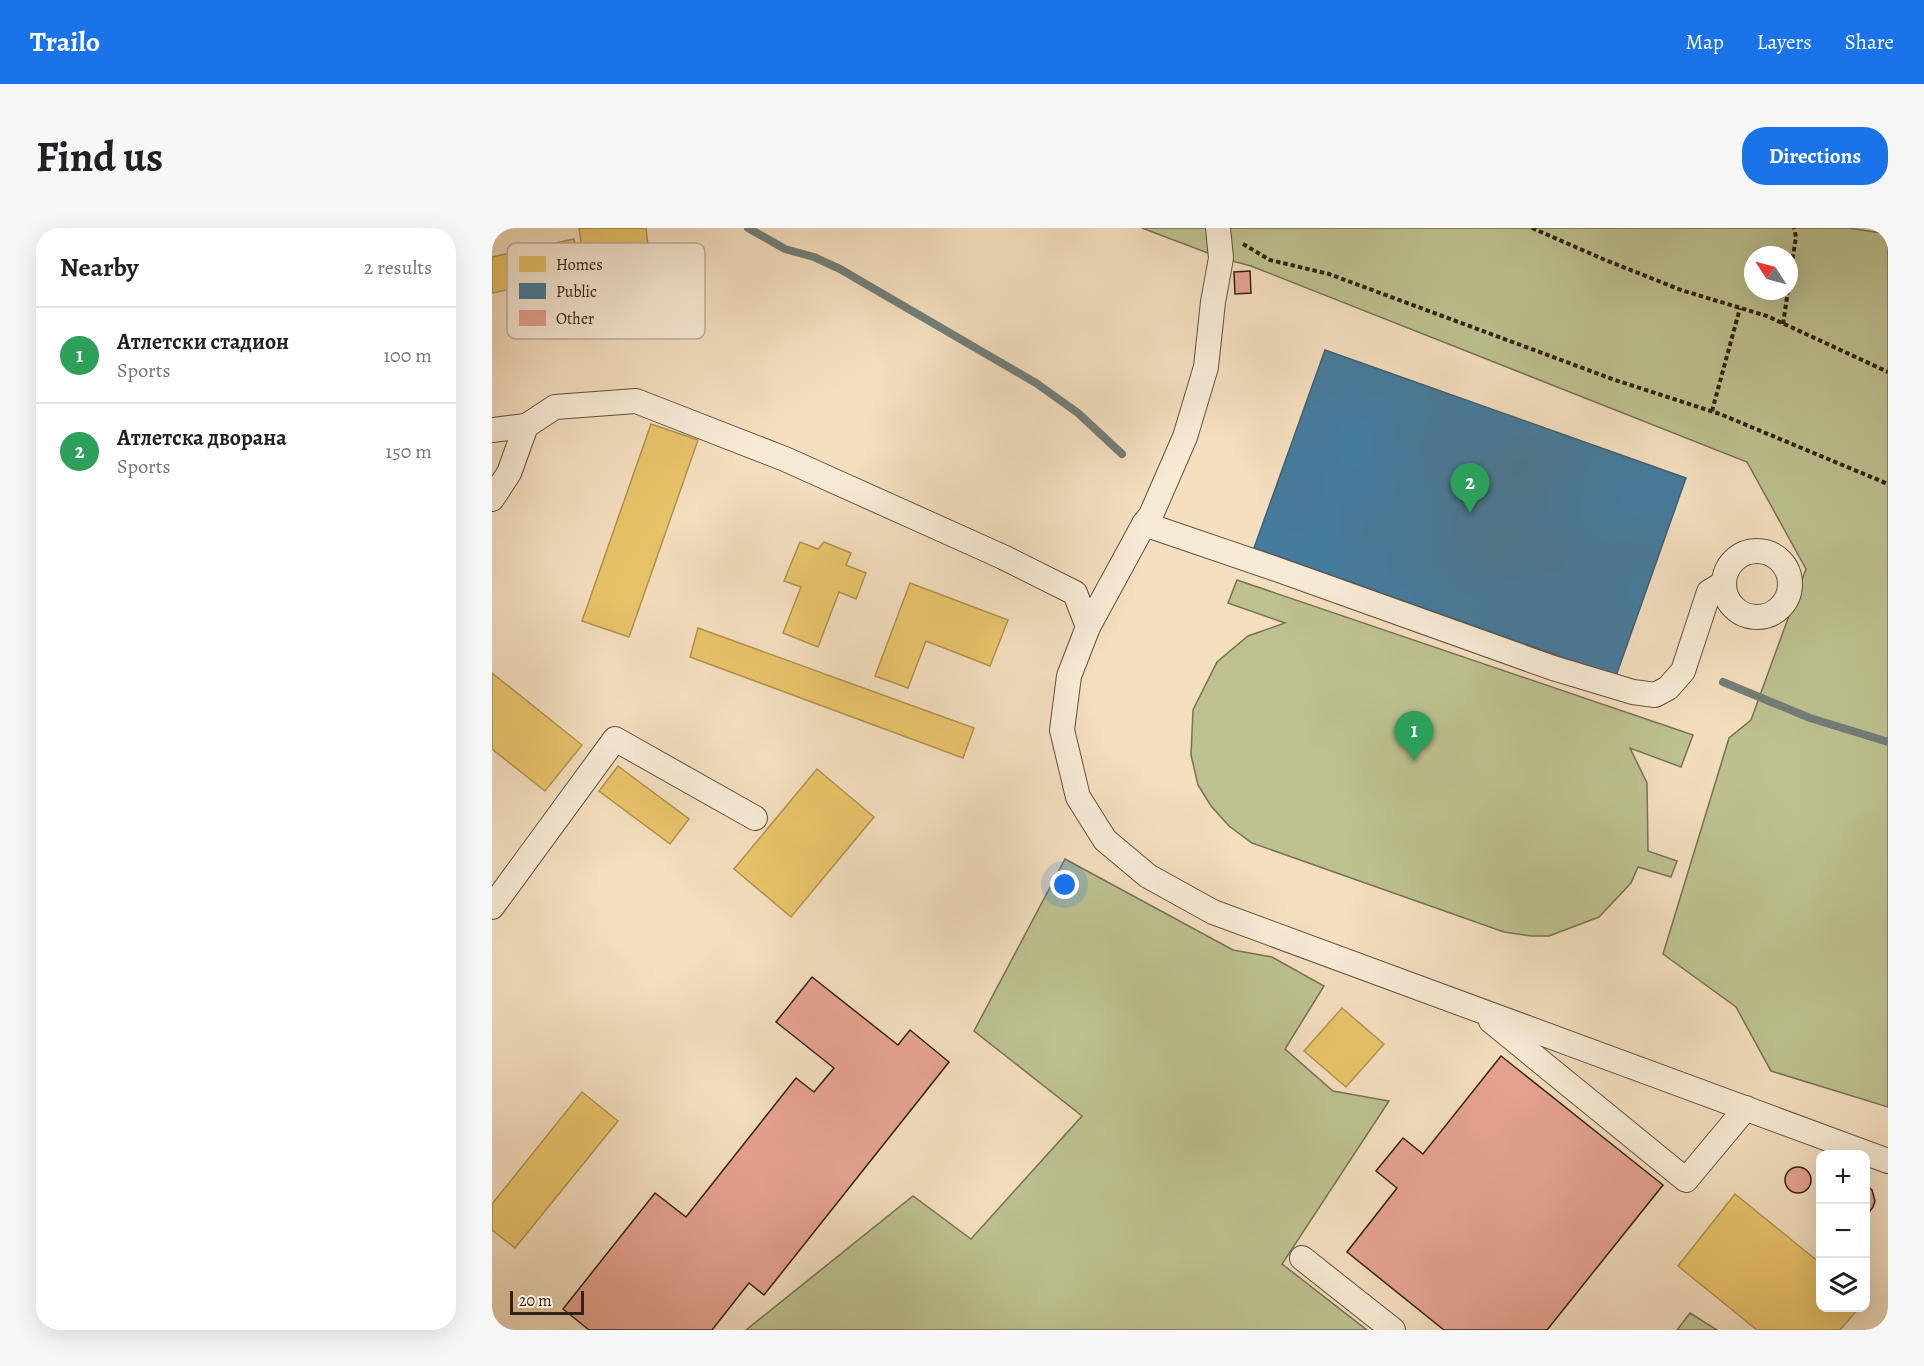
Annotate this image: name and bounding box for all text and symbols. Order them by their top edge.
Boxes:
text: Trailo [30,23,100,61]
text: Map [1685,28,1724,56]
text: Layers [1757,28,1812,56]
text: Share [1845,28,1894,56]
button: Directions [1742,127,1888,185]
text: Find us [36,128,163,185]
legend [507,243,705,339]
north arrow [1744,246,1798,300]
text: Nearby [60,250,139,285]
text: 2 results [364,254,432,281]
text: Homes [556,254,603,276]
text: Public [556,281,597,303]
text: Other [556,308,594,330]
text: Атлетски стадион [117,327,289,357]
text: 1 [76,342,83,369]
text: 100 m [383,342,432,369]
text: Sports [117,357,170,384]
text: Атлетска дворана [117,423,287,453]
text: 2 [75,438,84,465]
text: 150 m [385,438,432,465]
text: Sports [117,453,170,480]
pin: 2 [1450,464,1490,513]
pin: 1 [1394,712,1434,761]
your location [1050,870,1079,899]
map controls [1816,1150,1870,1312]
button: + [1816,1150,1870,1204]
button: − [1816,1204,1870,1258]
button: layers [1816,1258,1870,1312]
scale bar [510,1288,584,1316]
text: 20 m [519,1290,552,1312]

